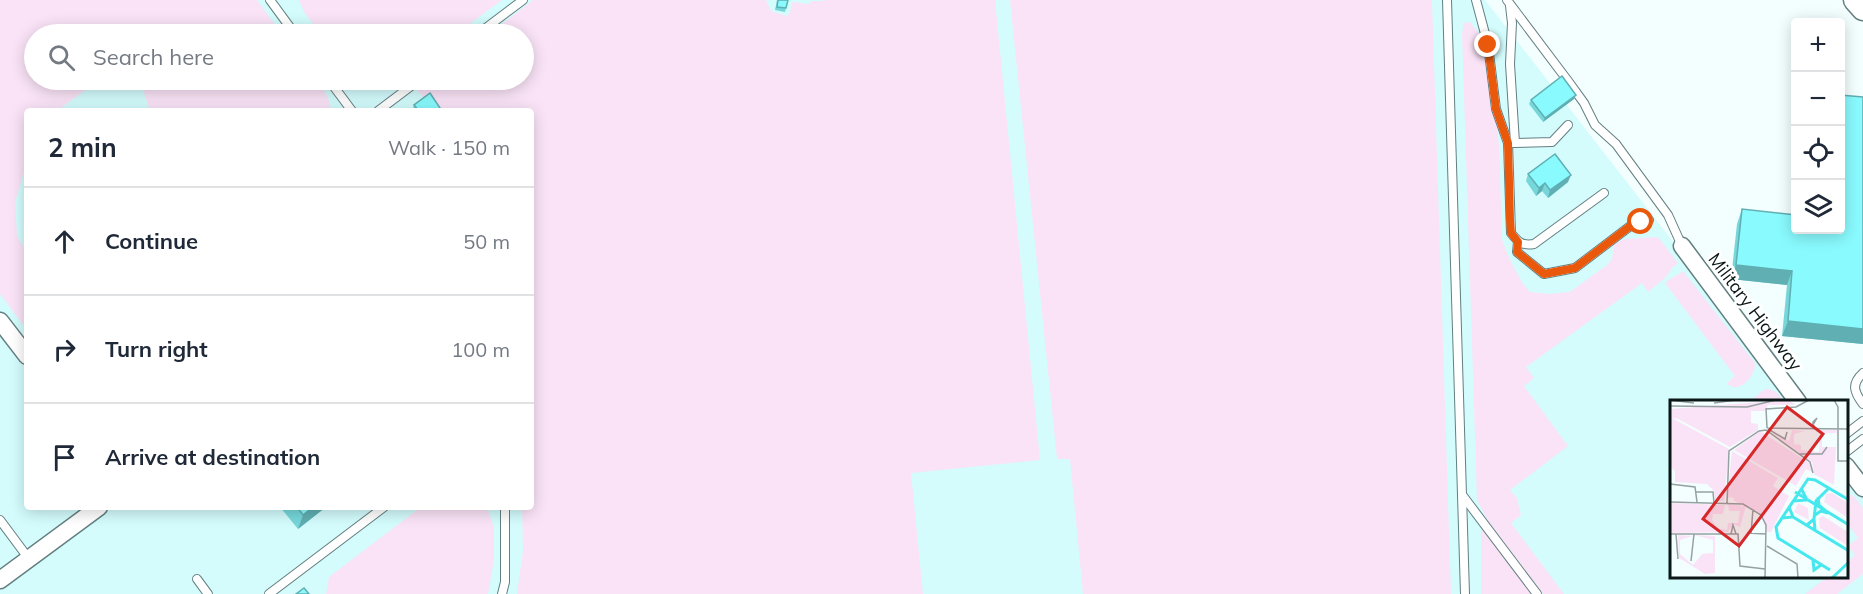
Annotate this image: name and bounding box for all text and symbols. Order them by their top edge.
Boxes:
map controls [1791,18,1845,234]
button: + [1791,18,1845,72]
search box [24,24,534,90]
route end [1474,31,1500,57]
icon: search [45,41,78,74]
text: Search here [93,43,214,71]
button: − [1791,72,1845,126]
button: locate [1791,126,1845,180]
text: 2 min [48,131,117,164]
text: Walk · 150 m [388,135,510,160]
button: layers [1791,180,1845,234]
route start [1627,208,1653,234]
icon: ahead [48,225,81,258]
text: Continue [105,227,198,255]
text: 50 m [463,229,510,254]
street label: Military Highway [1704,248,1808,376]
icon: right [48,333,81,366]
text: Turn right [105,335,208,363]
text: 100 m [451,337,510,362]
inset map [1670,400,1848,579]
icon: arrive [48,441,81,474]
text: Arrive at destination [105,443,320,471]

